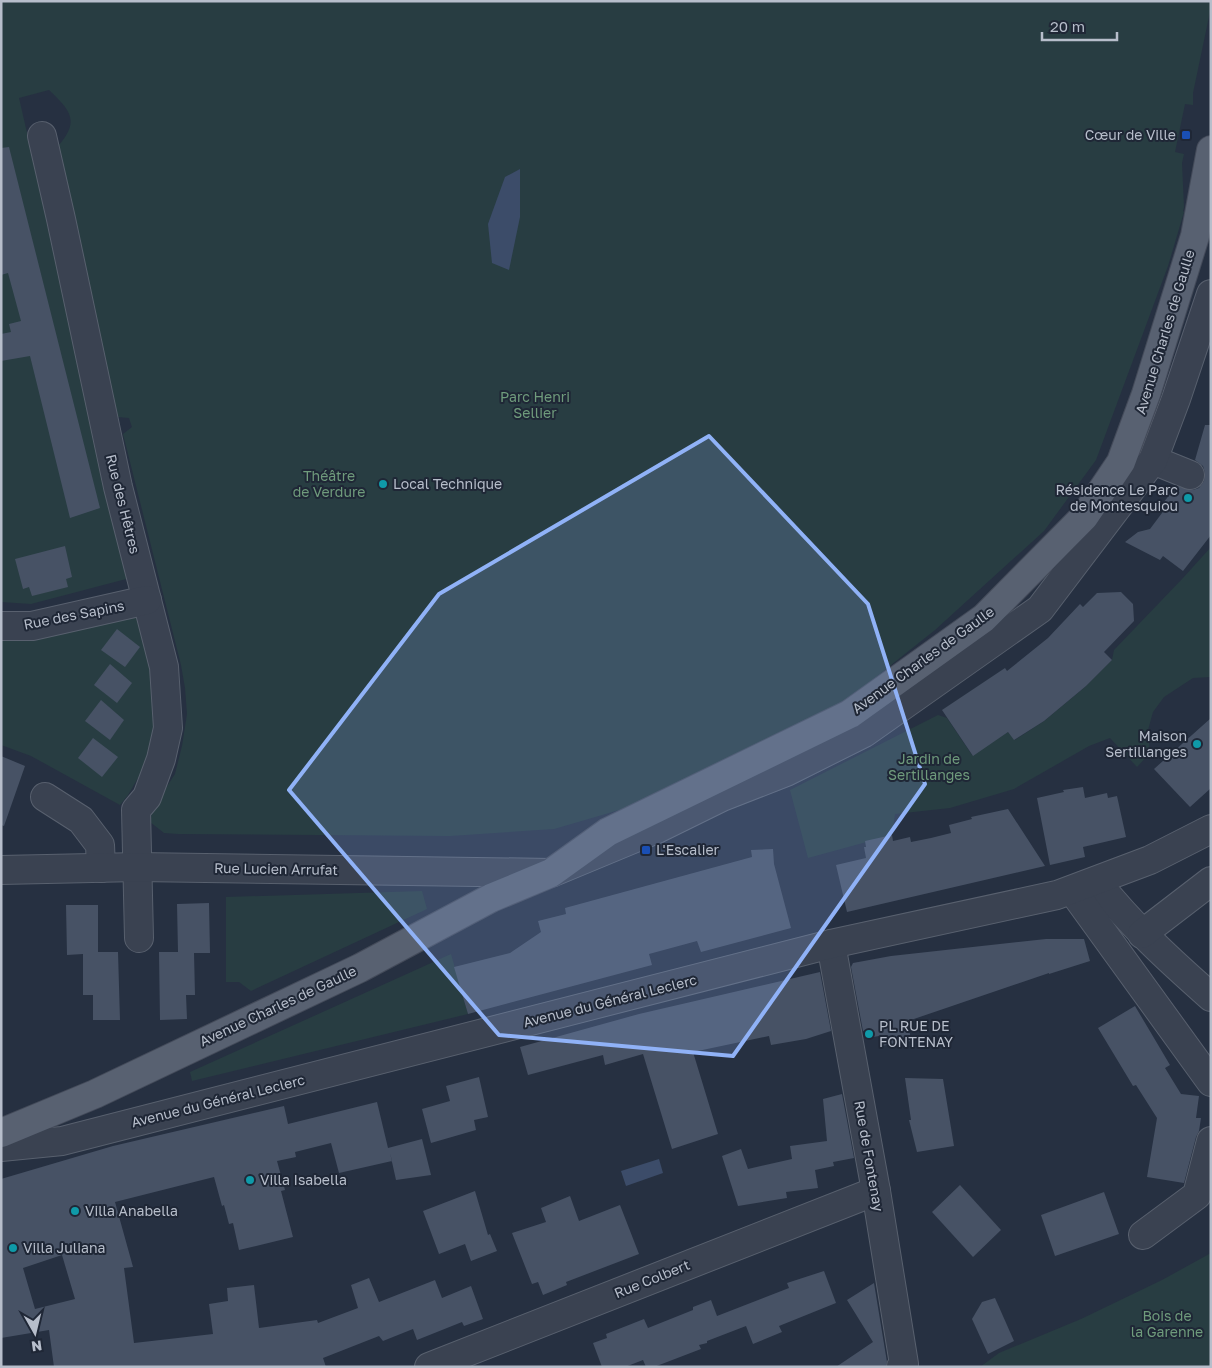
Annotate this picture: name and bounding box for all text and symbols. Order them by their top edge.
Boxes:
scale bar [1042,10,1117,42]
text: 20 m [1050,17,1085,35]
place label: Cœur de Ville [1085,126,1176,143]
marker: Cœur de Ville [1180,129,1192,141]
street label: Avenue Charles de Gaulle [1131,247,1198,416]
park label: Parc Henri Sellier [500,388,570,421]
street label: Rue des Hêtres [103,452,144,556]
park label: Théâtre de Verdure [293,467,365,500]
place label: Local Technique [393,475,502,492]
marker: Local Technique [377,478,389,490]
place label: Résidence Le Parc de Montesquiou [1055,481,1178,514]
marker: Résidence Le Parc de Montesquiou [1182,492,1194,504]
street label: Rue des Sapins [22,596,126,633]
street label: Avenue Charles de Gaulle [848,602,997,717]
place label: Maison Sertillanges [1105,727,1187,760]
marker: Maison Sertillanges [1191,738,1203,750]
park label: Jardin de Sertillanges [888,750,970,783]
place label: L'Escalier [656,841,720,858]
marker: L'Escalier [640,844,652,856]
street label: Rue Lucien Arrufat [214,859,338,878]
street label: Avenue Charles de Gaulle [197,962,359,1049]
street label: Avenue du Général Leclerc [521,971,699,1030]
place label: PL RUE DE FONTENAY [879,1017,953,1050]
marker: PL RUE DE FONTENAY [863,1028,875,1040]
street label: Avenue du Général Leclerc [129,1071,307,1130]
street label: Rue de Fontenay [851,1099,888,1213]
place label: Villa Isabella [260,1171,347,1188]
marker: Villa Isabella [244,1174,256,1186]
place label: Villa Anabella [85,1202,178,1219]
marker: Villa Anabella [69,1205,81,1217]
place label: Villa Juliana [23,1239,105,1256]
marker: Villa Juliana [7,1242,19,1254]
street label: Rue Colbert [612,1256,692,1301]
park label: Bois de la Garenne [1131,1307,1203,1340]
north arrow [10,1308,60,1358]
text: N [30,1337,43,1356]

